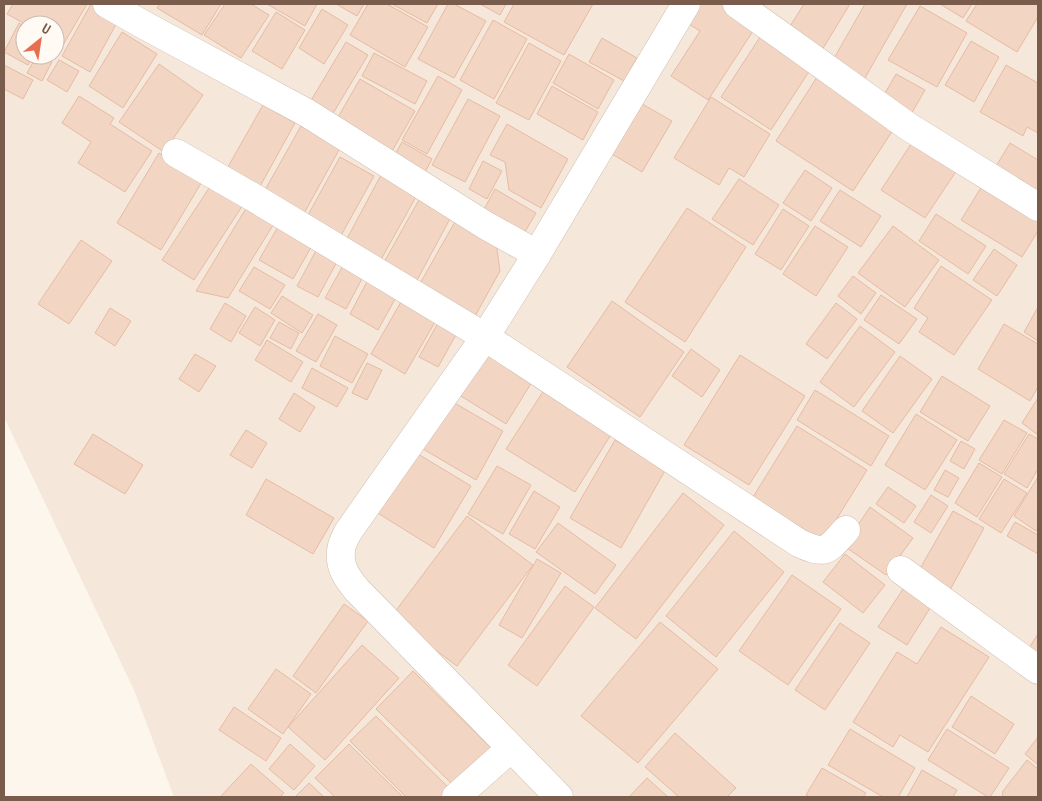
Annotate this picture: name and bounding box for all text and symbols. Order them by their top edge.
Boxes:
north arrow [15,15,65,65]
text: U [39,19,54,38]

